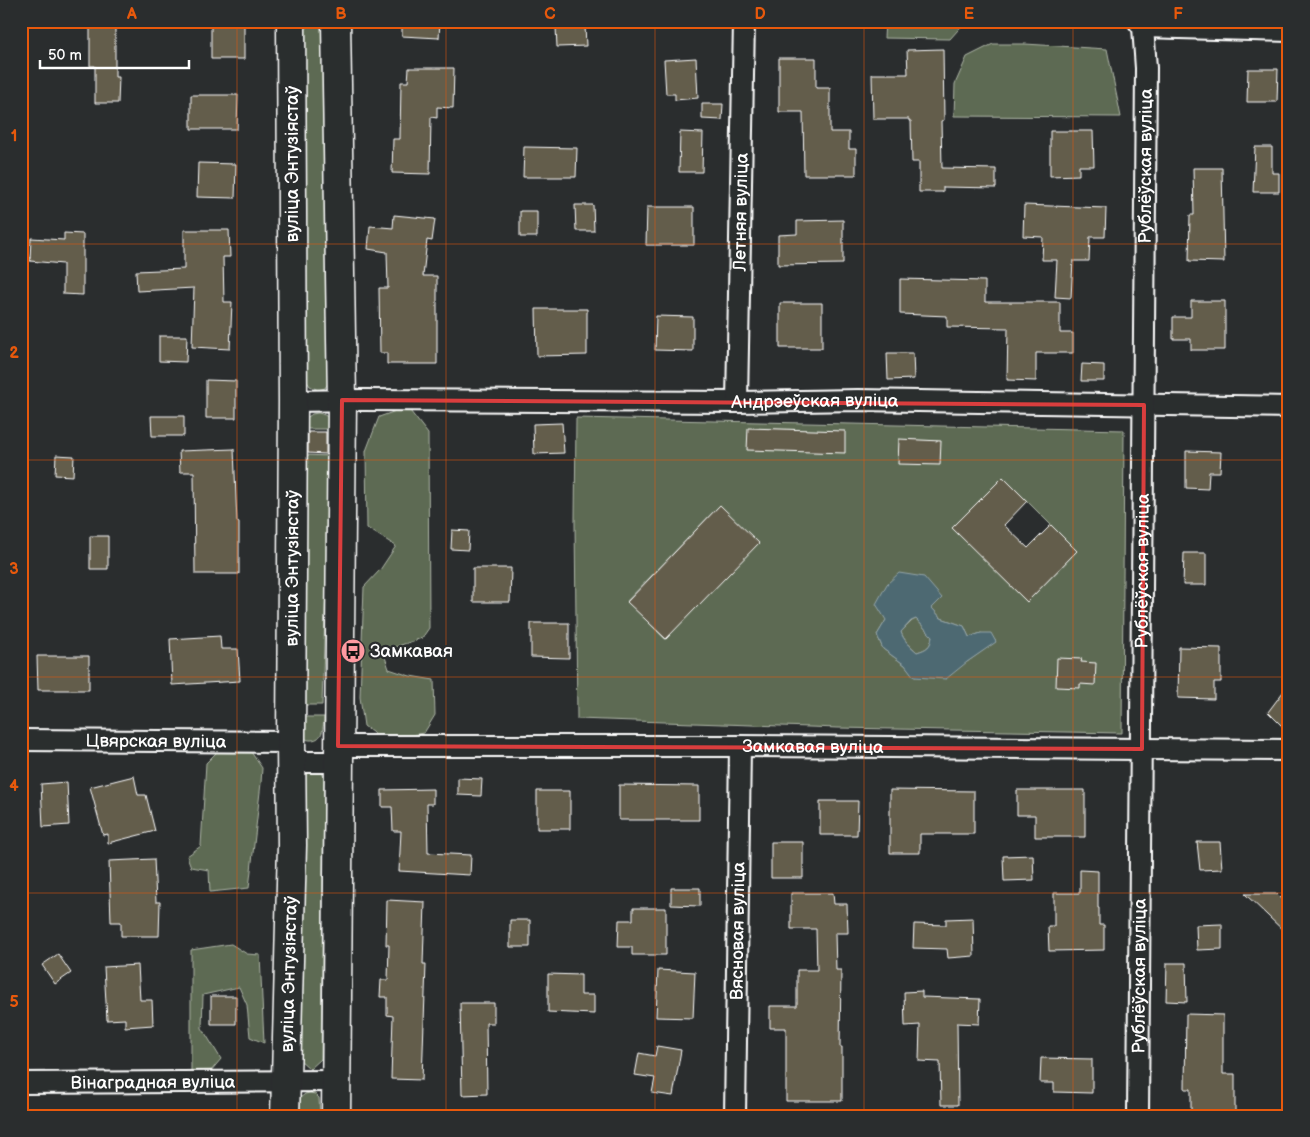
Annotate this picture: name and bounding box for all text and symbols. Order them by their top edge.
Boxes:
text: A [126,5,137,24]
text: B [335,5,347,24]
text: C [544,5,556,24]
text: D [754,5,766,24]
text: E [964,5,974,24]
text: F [1173,5,1183,24]
scale bar [40,38,189,70]
text: 50 m [48,46,82,65]
street label: вуліца Энтузіястаў [282,85,303,242]
street label: Рублёўская вуліца [1134,88,1156,244]
text: 1 [11,127,17,146]
street label: Летняя вуліца [729,152,752,273]
text: 2 [9,344,19,363]
street label: Андрэеўская вуліца [730,389,899,413]
street label: вуліца Энтузіястаў [281,489,303,646]
street label: Рублёўская вуліца [1131,493,1153,649]
text: 3 [9,560,19,579]
bus stop icon: Замкавая [340,638,366,664]
place label: Замкавая [370,641,453,662]
street label: Цвярская вуліца [86,730,227,752]
street label: Замкавая вуліца [742,736,884,758]
text: 4 [9,777,19,796]
street label: Вясновая вуліца [726,861,749,1000]
street label: вуліца Энтузіястаў [276,895,301,1053]
street label: Рублёўская вуліца [1128,898,1150,1054]
text: 5 [9,993,19,1012]
street label: Вінаградная вуліца [70,1071,236,1093]

